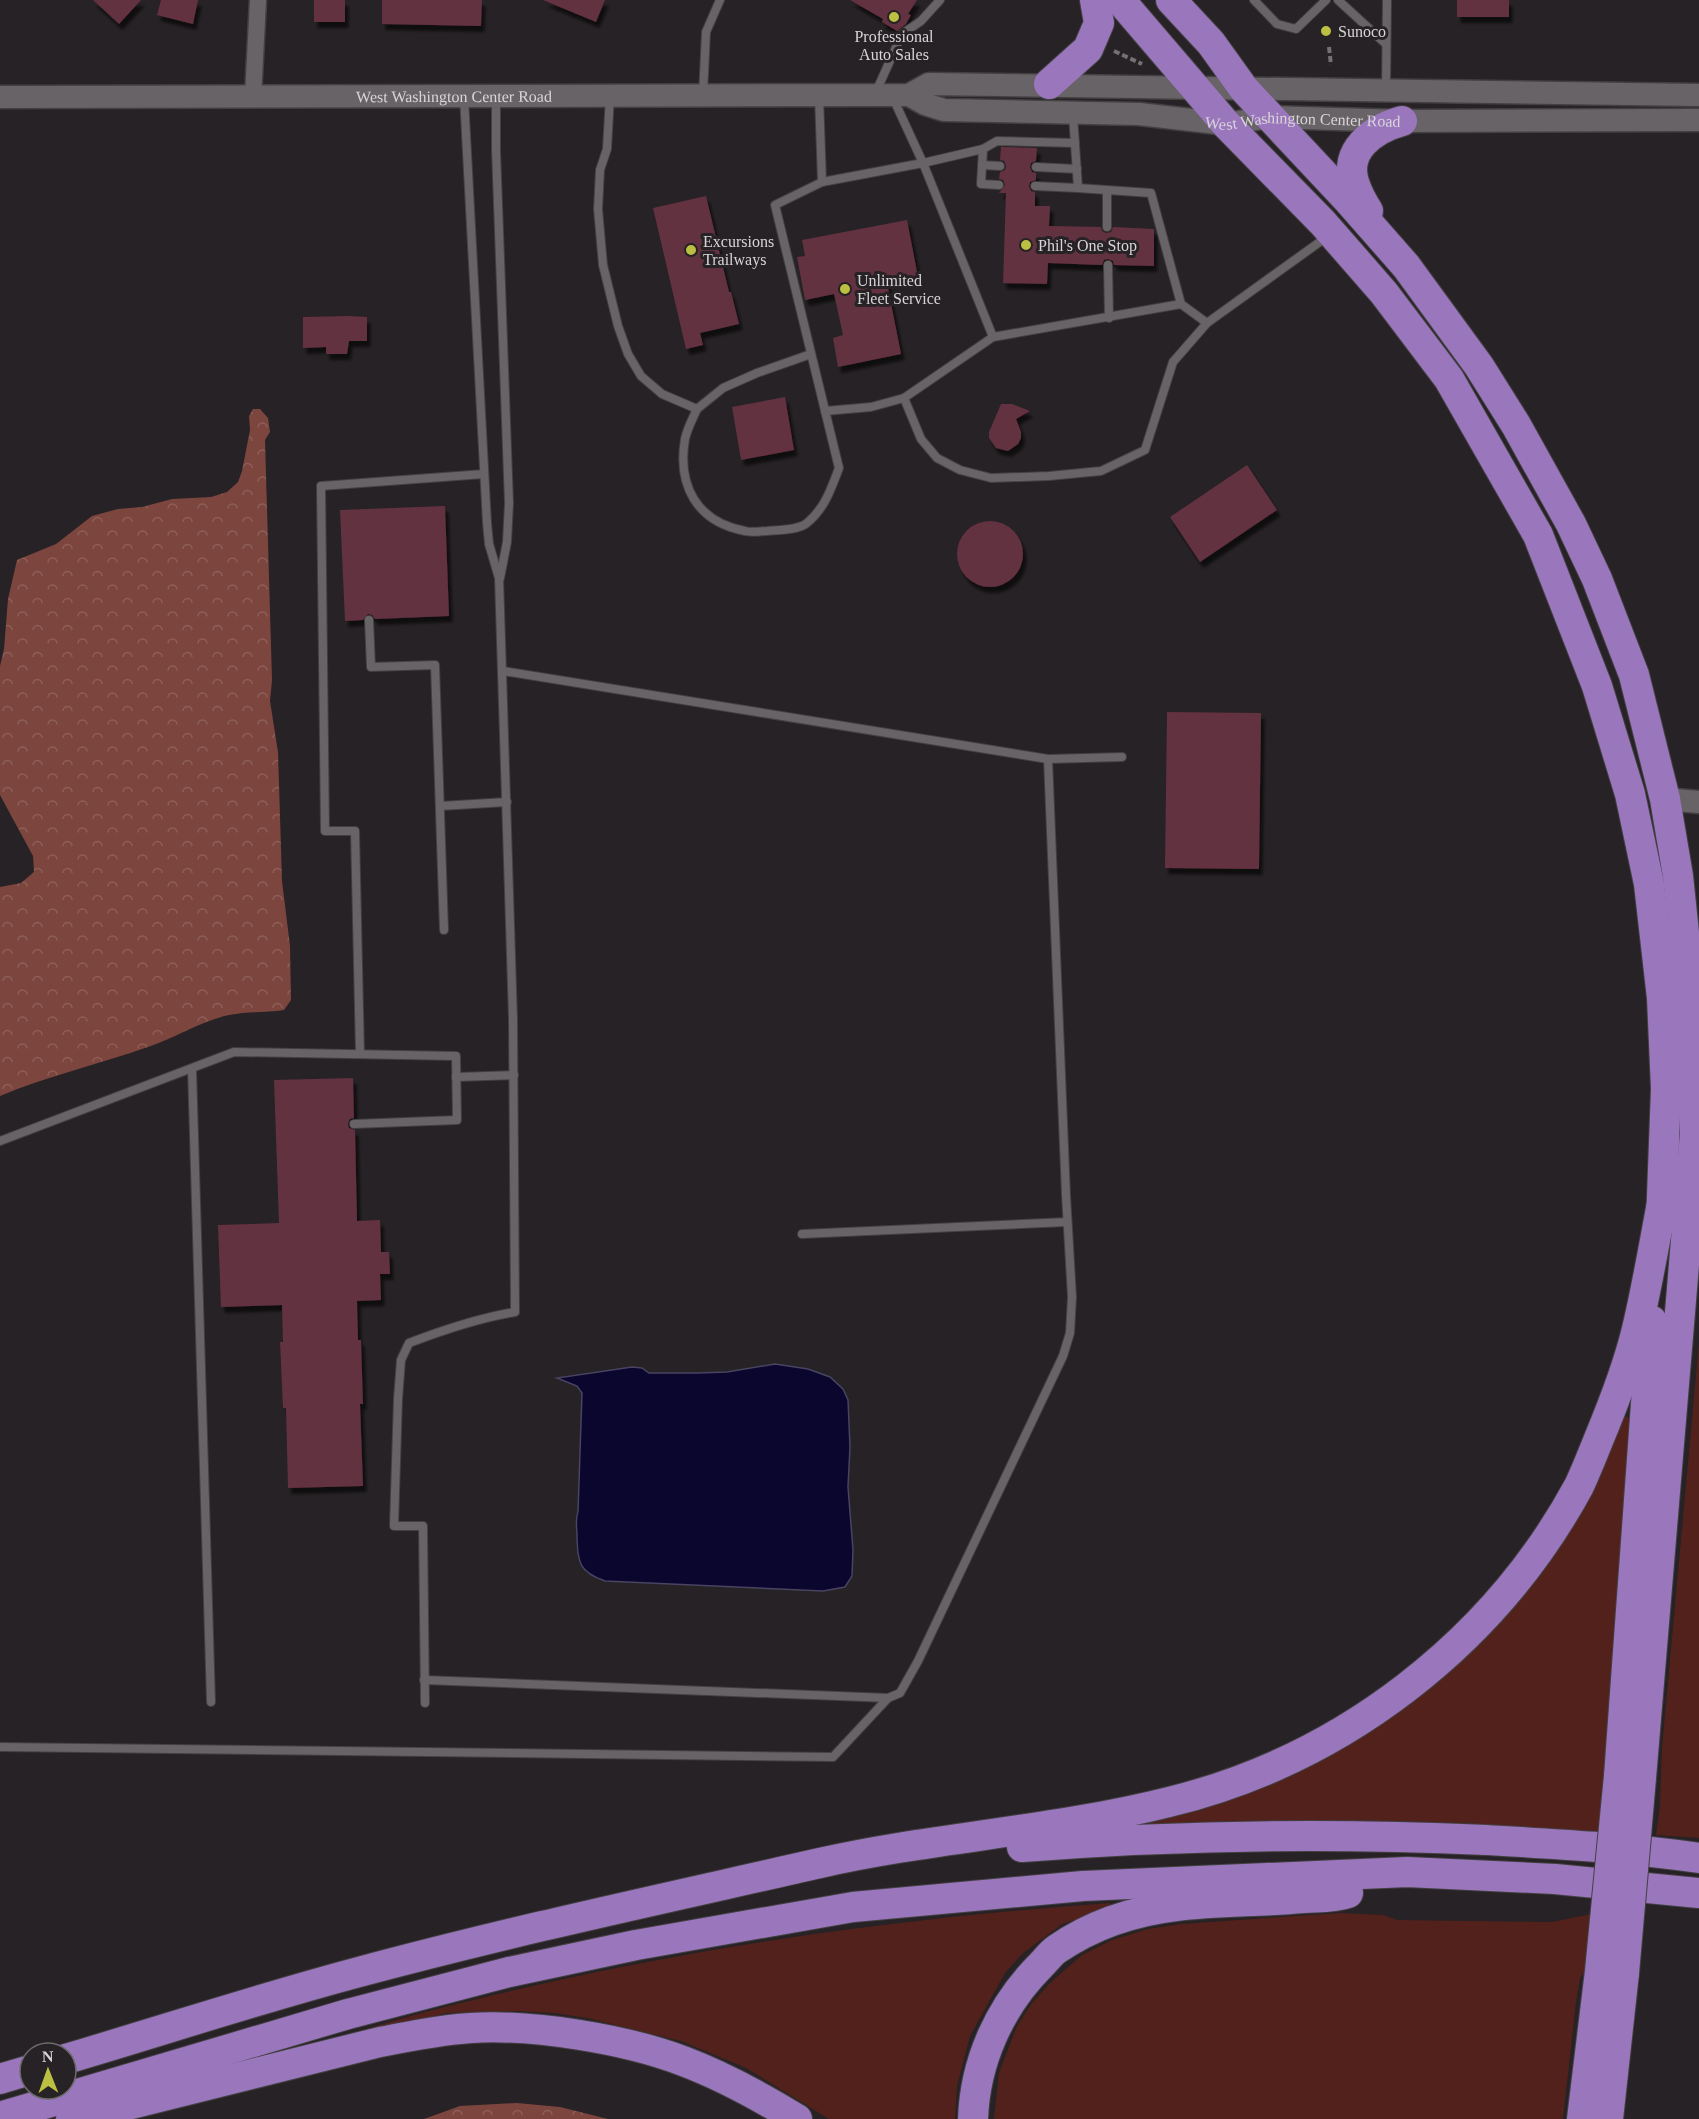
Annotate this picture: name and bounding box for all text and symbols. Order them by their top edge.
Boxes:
marker: Professional Auto Sales [887,10,901,24]
place label: Sunoco [1338,23,1386,40]
marker: Sunoco [1319,24,1333,38]
place label: Professional Auto Sales [854,28,934,63]
street label: West Washington Center Road [356,87,552,106]
street label: West Washington Center Road [1204,108,1401,132]
place label: Excursions Trailways [703,233,774,269]
place label: Phil's One Stop [1038,237,1137,255]
marker: Phil's One Stop [1019,238,1033,252]
marker: Excursions Trailways [684,243,698,257]
place label: Unlimited Fleet Service [857,272,941,307]
marker: Unlimited Fleet Service [838,282,852,296]
north arrow [18,2041,78,2101]
text: N [42,2048,54,2065]

